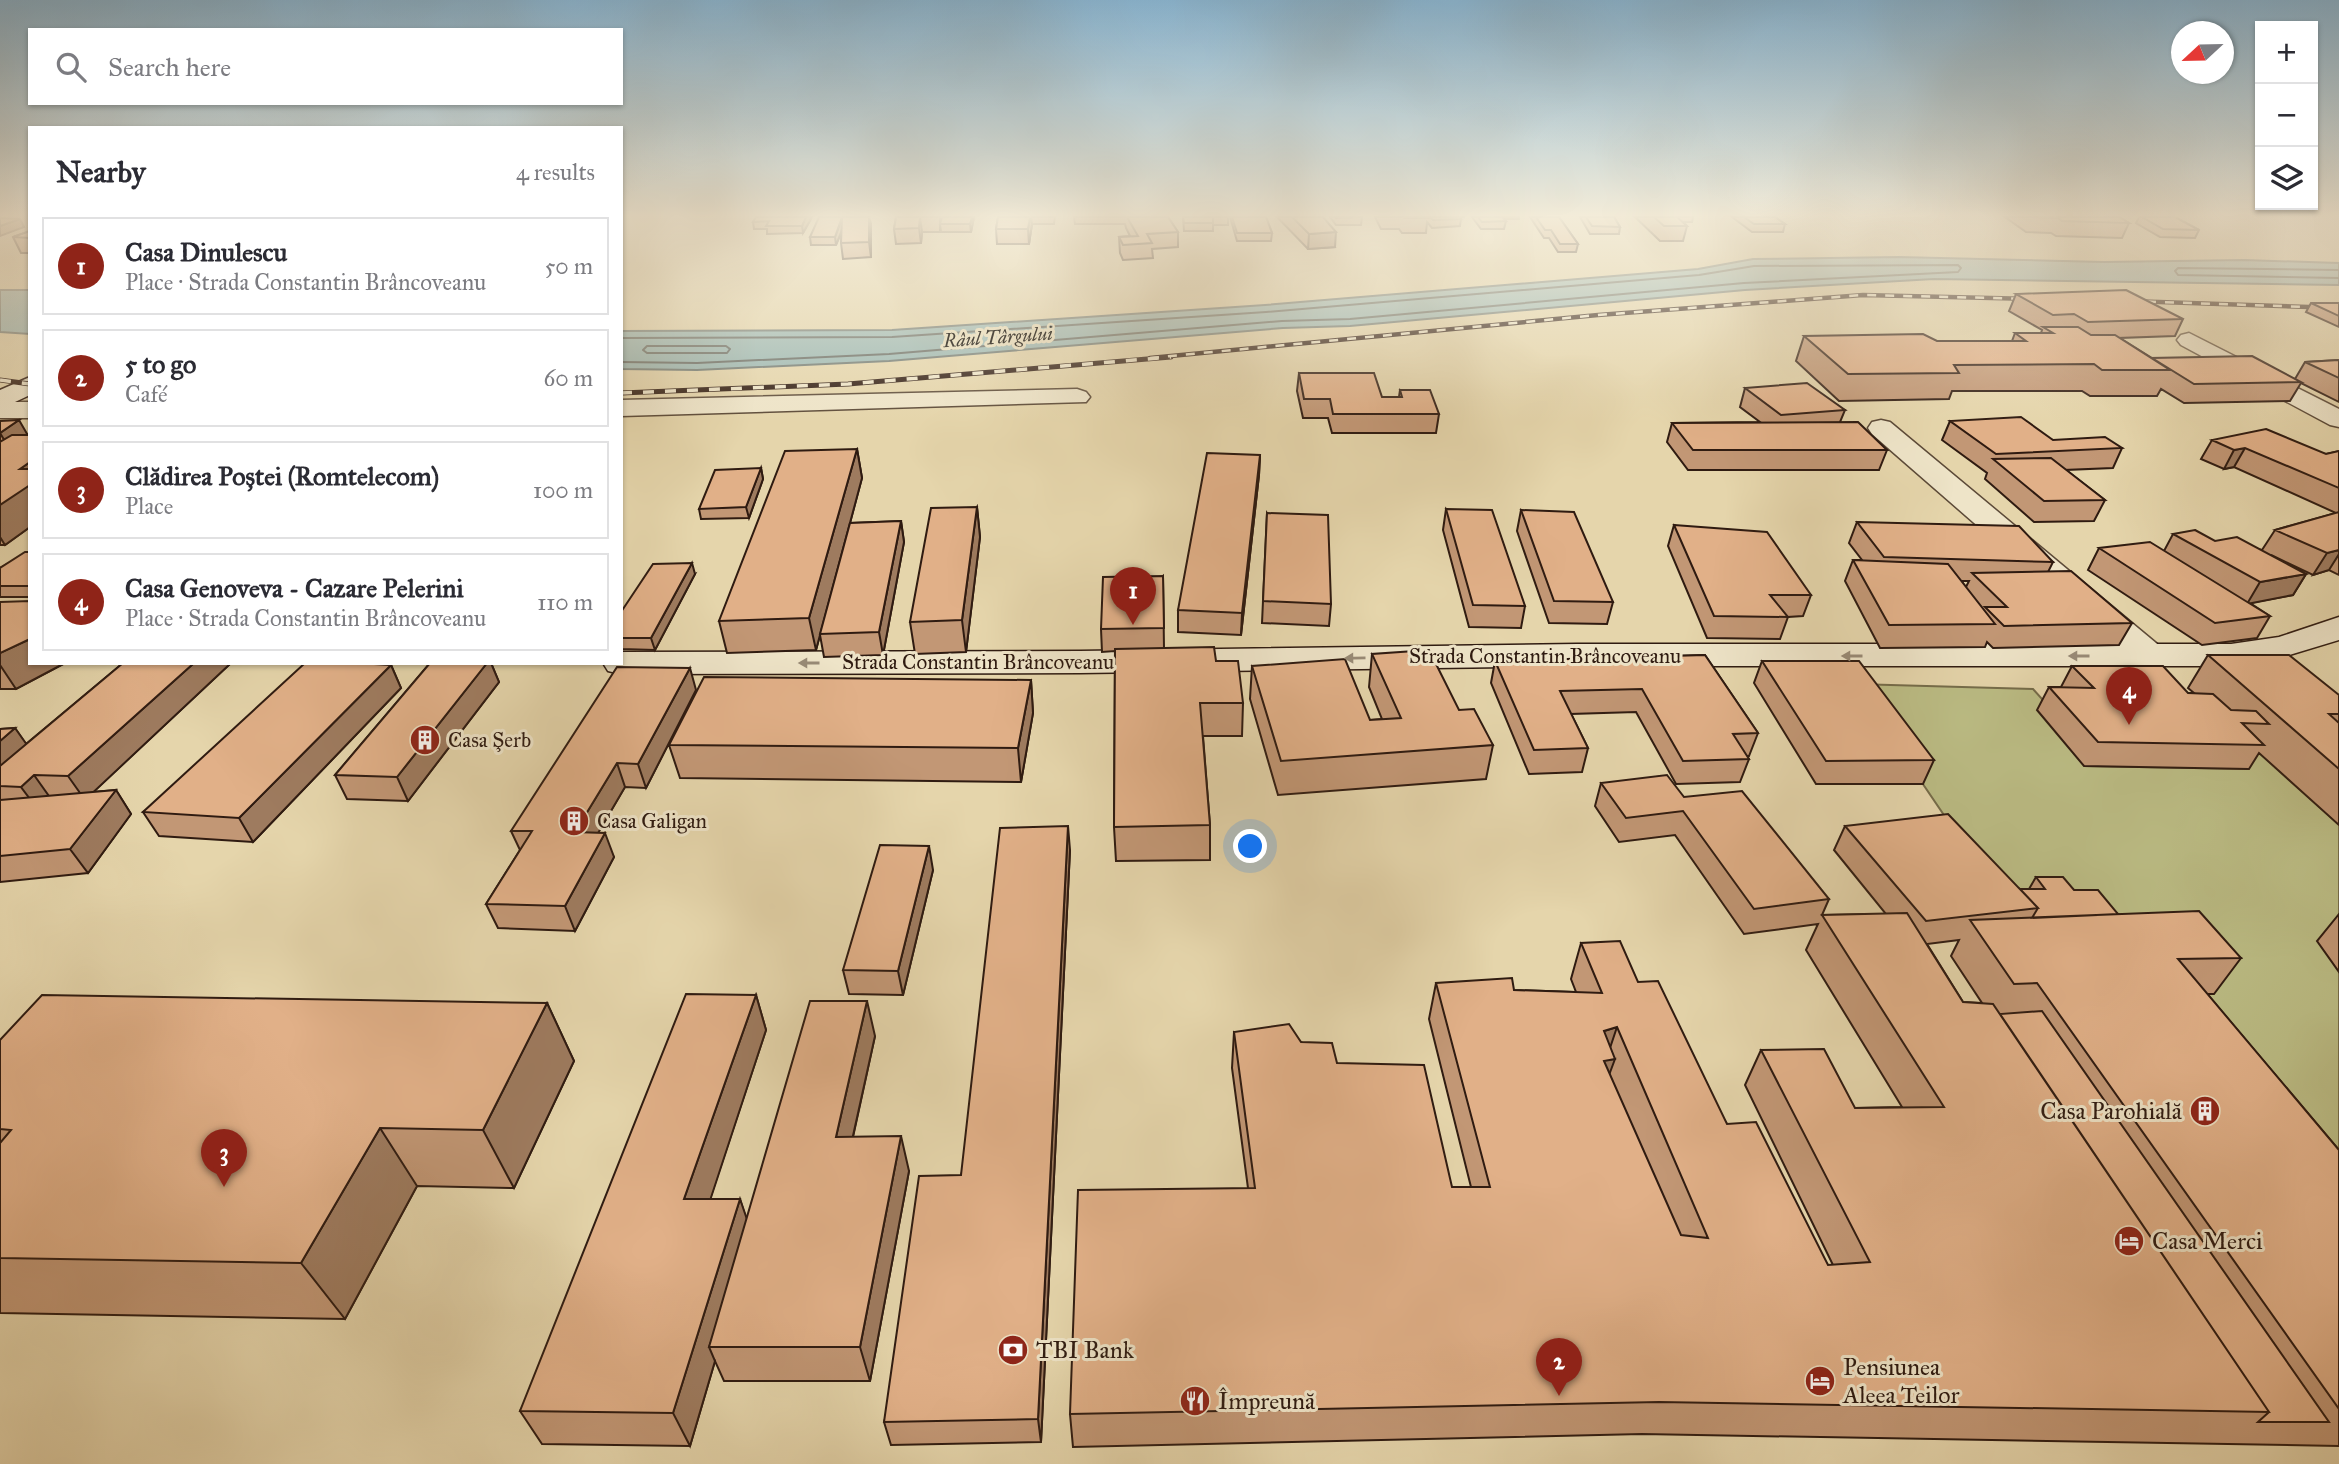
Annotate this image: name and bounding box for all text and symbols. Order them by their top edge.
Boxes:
north arrow [2171,21,2234,84]
map controls [2255,21,2318,210]
button: + [2255,21,2318,84]
search box [28,28,623,105]
icon: search [52,48,90,86]
text: Search here [108,51,231,83]
button: − [2255,84,2318,147]
button: layers [2255,147,2318,210]
text: Nearby [56,154,146,190]
text: 4 results [516,158,595,186]
text: Casa Dinulescu [125,236,287,268]
text: 1 [76,252,86,280]
text: 50 m [545,252,593,280]
text: Place · Strada Constantin Brâncoveanu [125,268,486,296]
water label: Râul Târgului [942,322,1054,352]
text: 5 to go [125,348,196,380]
text: 2 [75,364,87,392]
text: 60 m [544,364,593,392]
text: Café [125,380,168,408]
text: Clădirea Poștei (Romtelecom) [125,460,439,492]
text: 3 [76,476,86,504]
text: 100 m [533,476,593,504]
text: Place [125,492,173,520]
pin: 1 [1110,567,1156,625]
text: Casa Genoveva - Cazare Pelerini [125,572,464,604]
text: 4 [75,588,87,616]
text: 110 m [537,588,593,616]
text: Place · Strada Constantin Brâncoveanu [125,604,486,632]
street label: Strada Constantin Brâncoveanu [1409,643,1681,669]
street label: Strada Constantin Brâncoveanu [842,649,1114,675]
one-way arrow [2068,650,2090,662]
one-way arrow [1841,651,1863,662]
one-way arrow [1344,652,1366,664]
one-way arrow [798,658,820,669]
pin: 4 [2106,667,2152,725]
building icon: Casa Şerb [408,723,442,757]
place label: Casa Şerb [448,727,531,753]
building icon: Casa Galigan [557,804,591,838]
place label: Casa Galigan [597,808,707,834]
your location [1233,829,1267,863]
building icon: Casa Parohială [2188,1094,2222,1128]
place label: Casa Parohială [2040,1096,2183,1126]
pin: 3 [201,1129,247,1187]
hotel icon: Casa Merci [2112,1224,2146,1258]
place label: Casa Merci [2152,1226,2263,1256]
bank icon: TBI Bank [996,1333,1030,1367]
place label: TBI Bank [1036,1335,1135,1365]
pin: 2 [1536,1338,1582,1396]
place label: Pensiunea Aleea Teilor [1842,1352,1960,1410]
hotel icon: Pensiunea Aleea Teilor [1803,1364,1837,1398]
restaurant icon: Împreună [1178,1384,1212,1418]
place label: Împreună [1218,1386,1316,1416]

